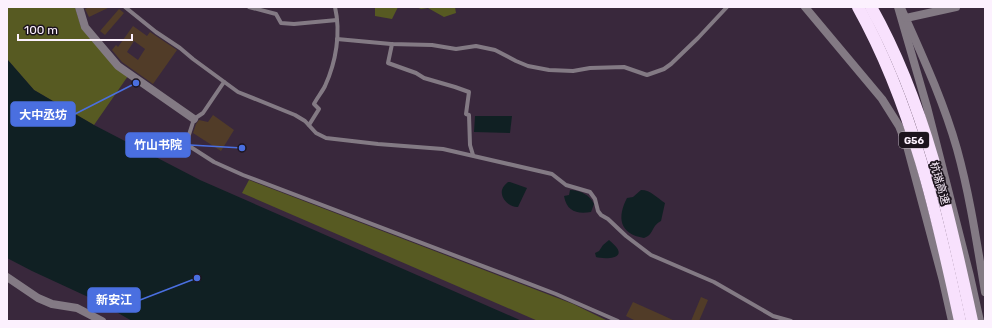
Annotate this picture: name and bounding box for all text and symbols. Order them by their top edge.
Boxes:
scale bar [18,16,132,42]
text: 100 m [24,23,58,37]
callout: 大中丞坊 [11,102,75,126]
text: 大中丞坊 [19,108,67,122]
road number: G56 [899,132,929,148]
callout: 竹山书院 [126,133,190,157]
text: 竹山书院 [134,138,182,152]
street label: 杭瑞高速 [927,160,952,206]
callout: 新安江 [88,288,140,312]
text: 新安江 [96,293,132,307]

